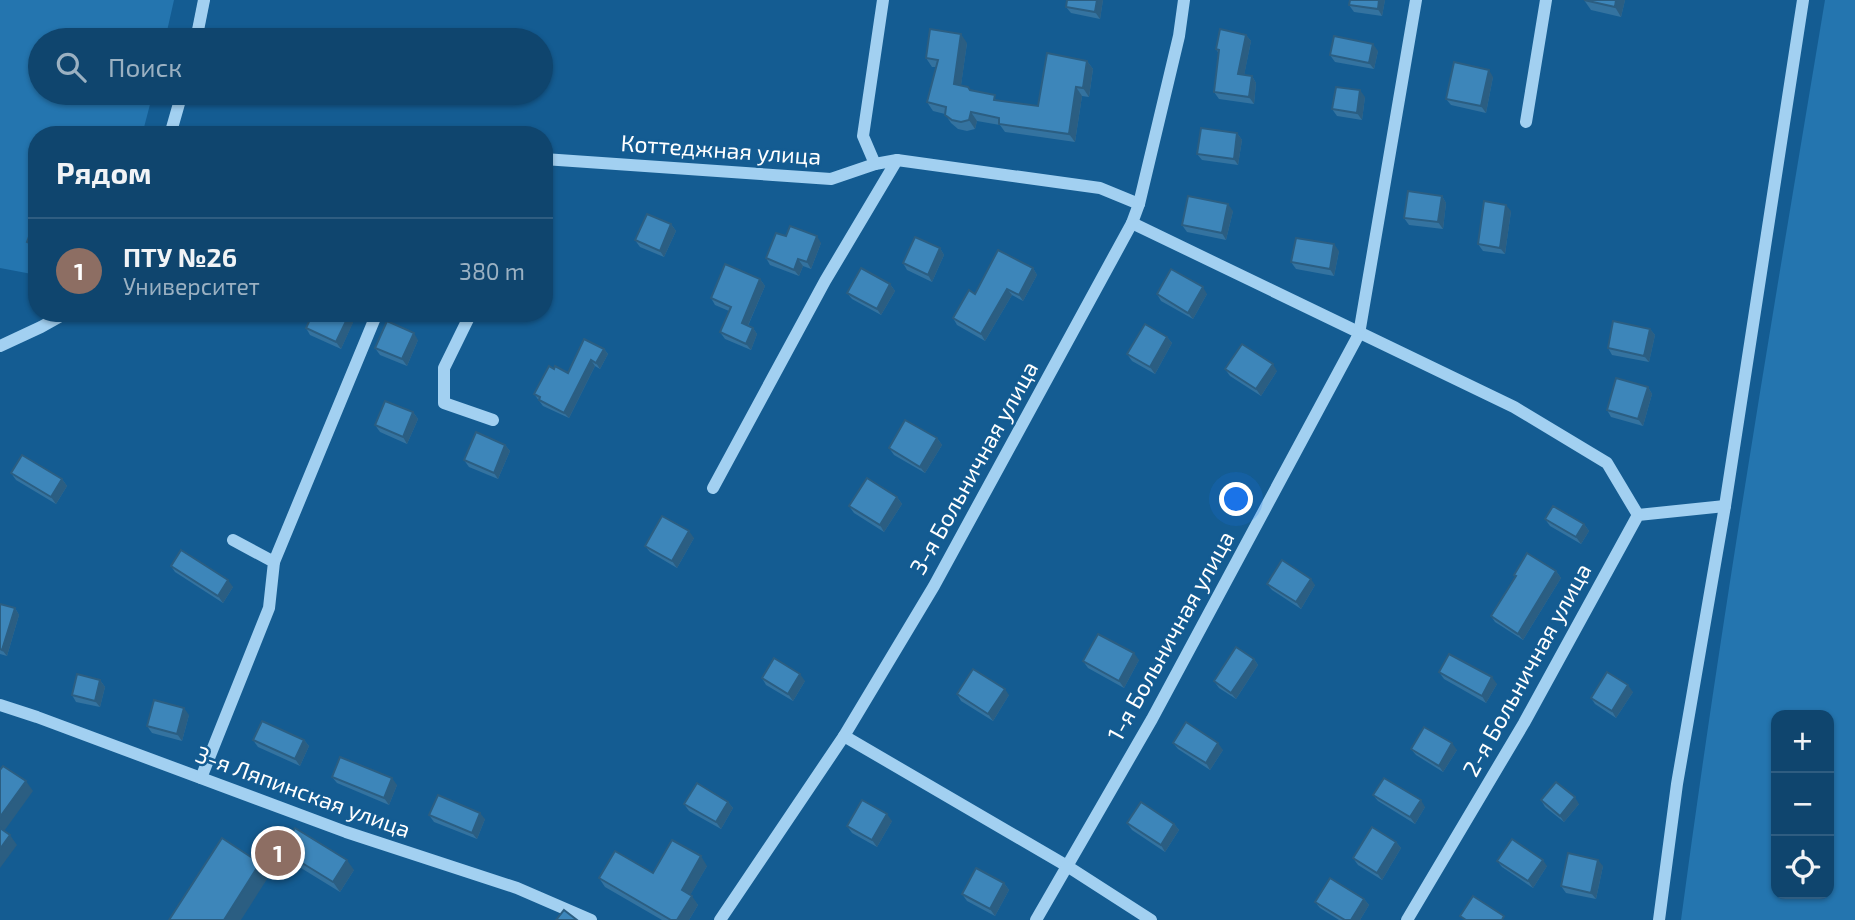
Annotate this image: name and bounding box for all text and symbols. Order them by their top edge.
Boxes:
search box [28,28,553,105]
icon: search [52,48,90,86]
text: Поиск [108,51,182,82]
street label: Коттеджная улица [620,128,822,171]
text: Рядом [56,154,152,190]
text: ПТУ №26 [123,241,237,272]
text: 1 [74,257,84,285]
text: 380 m [459,257,525,285]
text: Университет [123,272,260,300]
street label: 3-я Больничная улица [903,356,1044,579]
your location [1219,482,1253,516]
street label: 1-я Больничная улица [1101,526,1240,746]
street label: 2-я Больничная улица [1456,558,1597,782]
map controls [1771,710,1834,899]
button: + [1771,710,1834,773]
street label: 3-я Ляпинская улица [192,739,415,844]
button: − [1771,773,1834,836]
pin: 1 [255,827,301,879]
button: locate [1771,836,1834,899]

